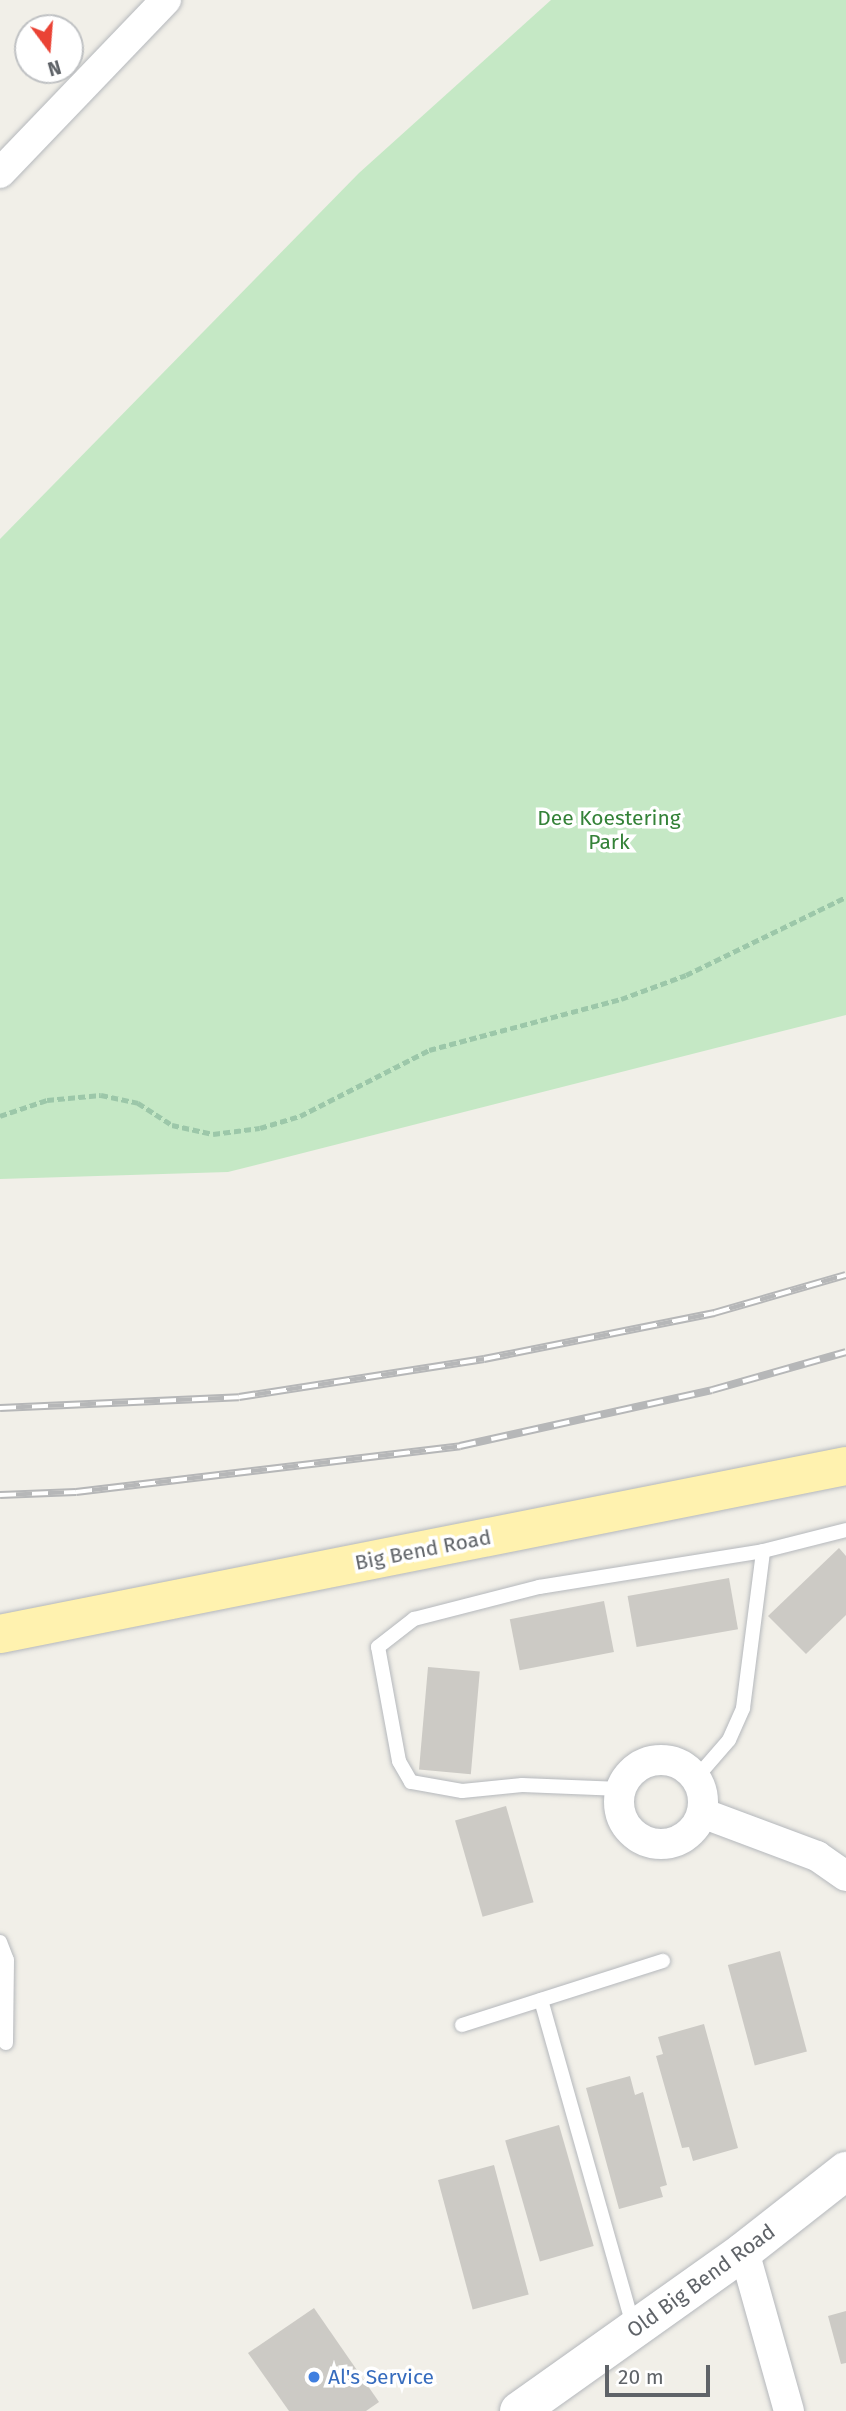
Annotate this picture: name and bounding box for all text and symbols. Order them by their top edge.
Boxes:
north arrow [14,14,84,84]
text: N [45,55,64,81]
park label: Dee Koestering Park [537,805,681,855]
street label: Big Bend Road [353,1524,493,1576]
street label: Old Big Bend Road [622,2219,780,2343]
scale bar [608,2352,713,2396]
place label: Al's Service [328,2364,434,2390]
text: 20 m [618,2364,664,2390]
marker: Al's Service [306,2369,322,2385]

